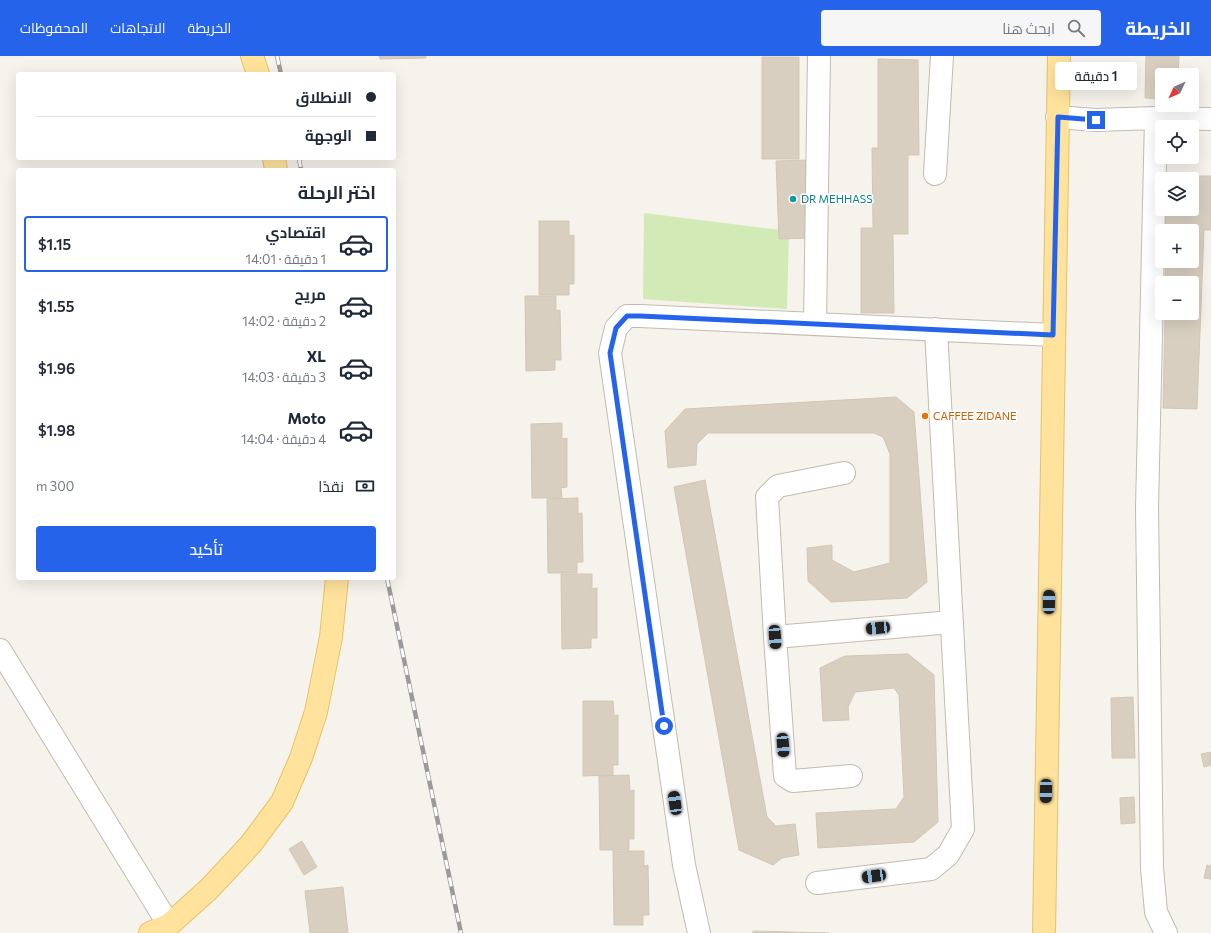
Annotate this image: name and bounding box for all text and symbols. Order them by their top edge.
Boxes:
search box [821,10,1101,46]
text: الخريطة [1125,16,1191,39]
icon: search [1065,17,1087,39]
text: المحفوظات [20,19,88,36]
text: الاتجاهات [110,19,166,36]
text: الخريطة [188,19,231,36]
text: ابحث هنا [1002,19,1055,37]
callout: 1 دقيقة [1055,62,1137,90]
text: 1 دقيقة [1075,68,1117,84]
north arrow [1155,68,1199,112]
map controls [1155,68,1199,320]
text: الانطلاق [296,88,352,106]
route end [1087,111,1105,129]
button: locate [1155,120,1199,164]
text: الوجهة [305,126,352,144]
button: layers [1155,172,1199,216]
text: اختر الرحلة [298,181,376,203]
place label: DR MEHHASS [801,192,873,205]
marker: DR MEHHASS [788,194,798,204]
text: اقتصادي [266,223,326,241]
button: + [1155,224,1199,268]
icon: car [338,226,374,262]
text: $1.15 [38,235,71,253]
text: 1 دقيقة · 14:01 [246,251,326,267]
button: − [1155,276,1199,320]
text: مريح [294,285,326,303]
icon: car [338,288,374,324]
text: $1.55 [38,297,74,315]
text: 2 دقيقة · 14:02 [242,313,326,329]
text: XL [307,347,326,365]
icon: car [338,350,374,386]
text: $1.96 [38,359,75,377]
text: 3 دقيقة · 14:03 [242,369,326,385]
text: Moto [287,409,326,427]
place label: CAFFEE ZIDANE [933,409,1017,422]
marker: CAFFEE ZIDANE [920,411,930,421]
icon: car [338,412,374,448]
text: $1.98 [38,421,75,439]
text: 4 دقيقة · 14:04 [241,431,326,447]
icon: cash [354,475,376,497]
text: نقدًا [318,477,344,495]
text: 300 m [36,478,74,494]
button: تأكيد [36,526,376,572]
car [1043,590,1055,614]
car [866,621,890,635]
car [768,625,782,649]
route start [655,717,673,735]
car [776,733,790,757]
car [1040,779,1052,803]
car [667,790,683,816]
car [861,868,887,884]

